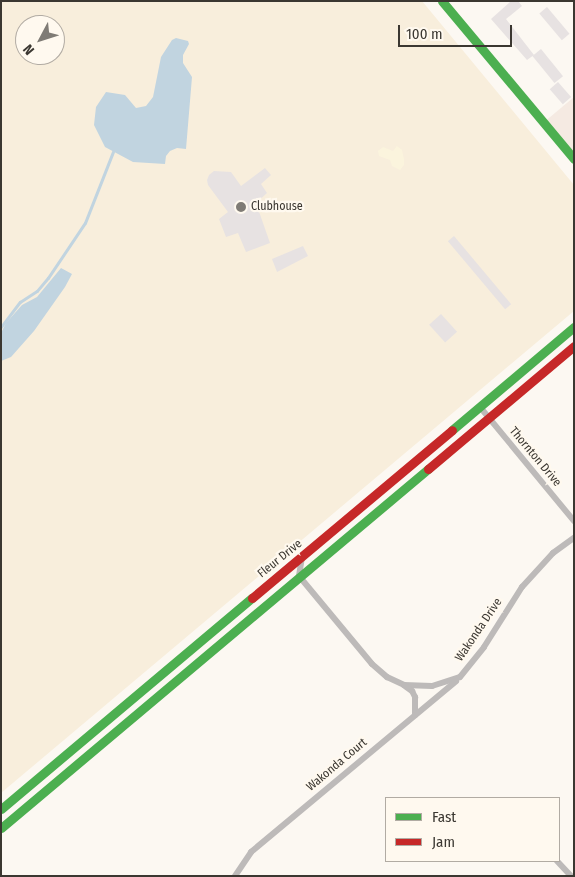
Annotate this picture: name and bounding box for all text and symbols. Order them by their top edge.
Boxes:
north arrow [15,15,65,65]
scale bar [400,15,514,47]
text: 100 m [406,25,443,43]
text: N [20,41,38,58]
place label: Clubhouse [251,200,303,214]
marker: Clubhouse [235,201,247,213]
street label: Thornton Drive [506,424,564,490]
street label: Fleur Drive [255,537,305,581]
street label: Wakonda Drive [453,596,505,664]
street label: Wakonda Court [304,736,370,794]
legend [385,797,560,862]
text: Fast [432,808,456,826]
text: Jam [432,833,455,851]

